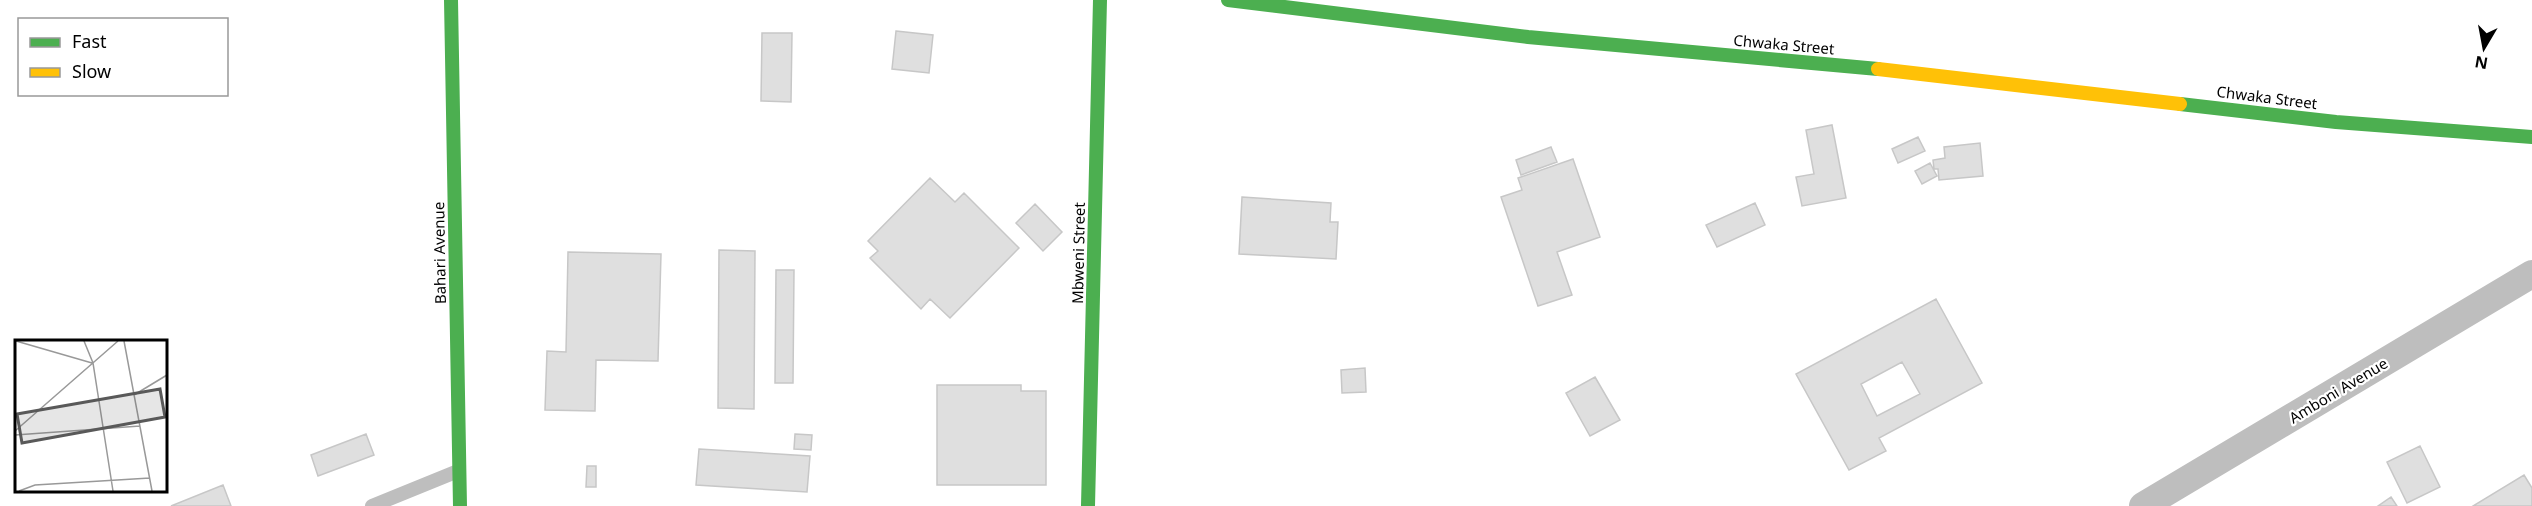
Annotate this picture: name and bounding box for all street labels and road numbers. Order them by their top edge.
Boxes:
street label: Chwaka Street [1733,30,1836,58]
street label: Chwaka Street [2216,81,2319,113]
street label: Mbweni Street [1067,201,1089,304]
street label: Bahari Avenue [428,202,450,304]
street label: Amboni Avenue [2285,353,2391,427]

